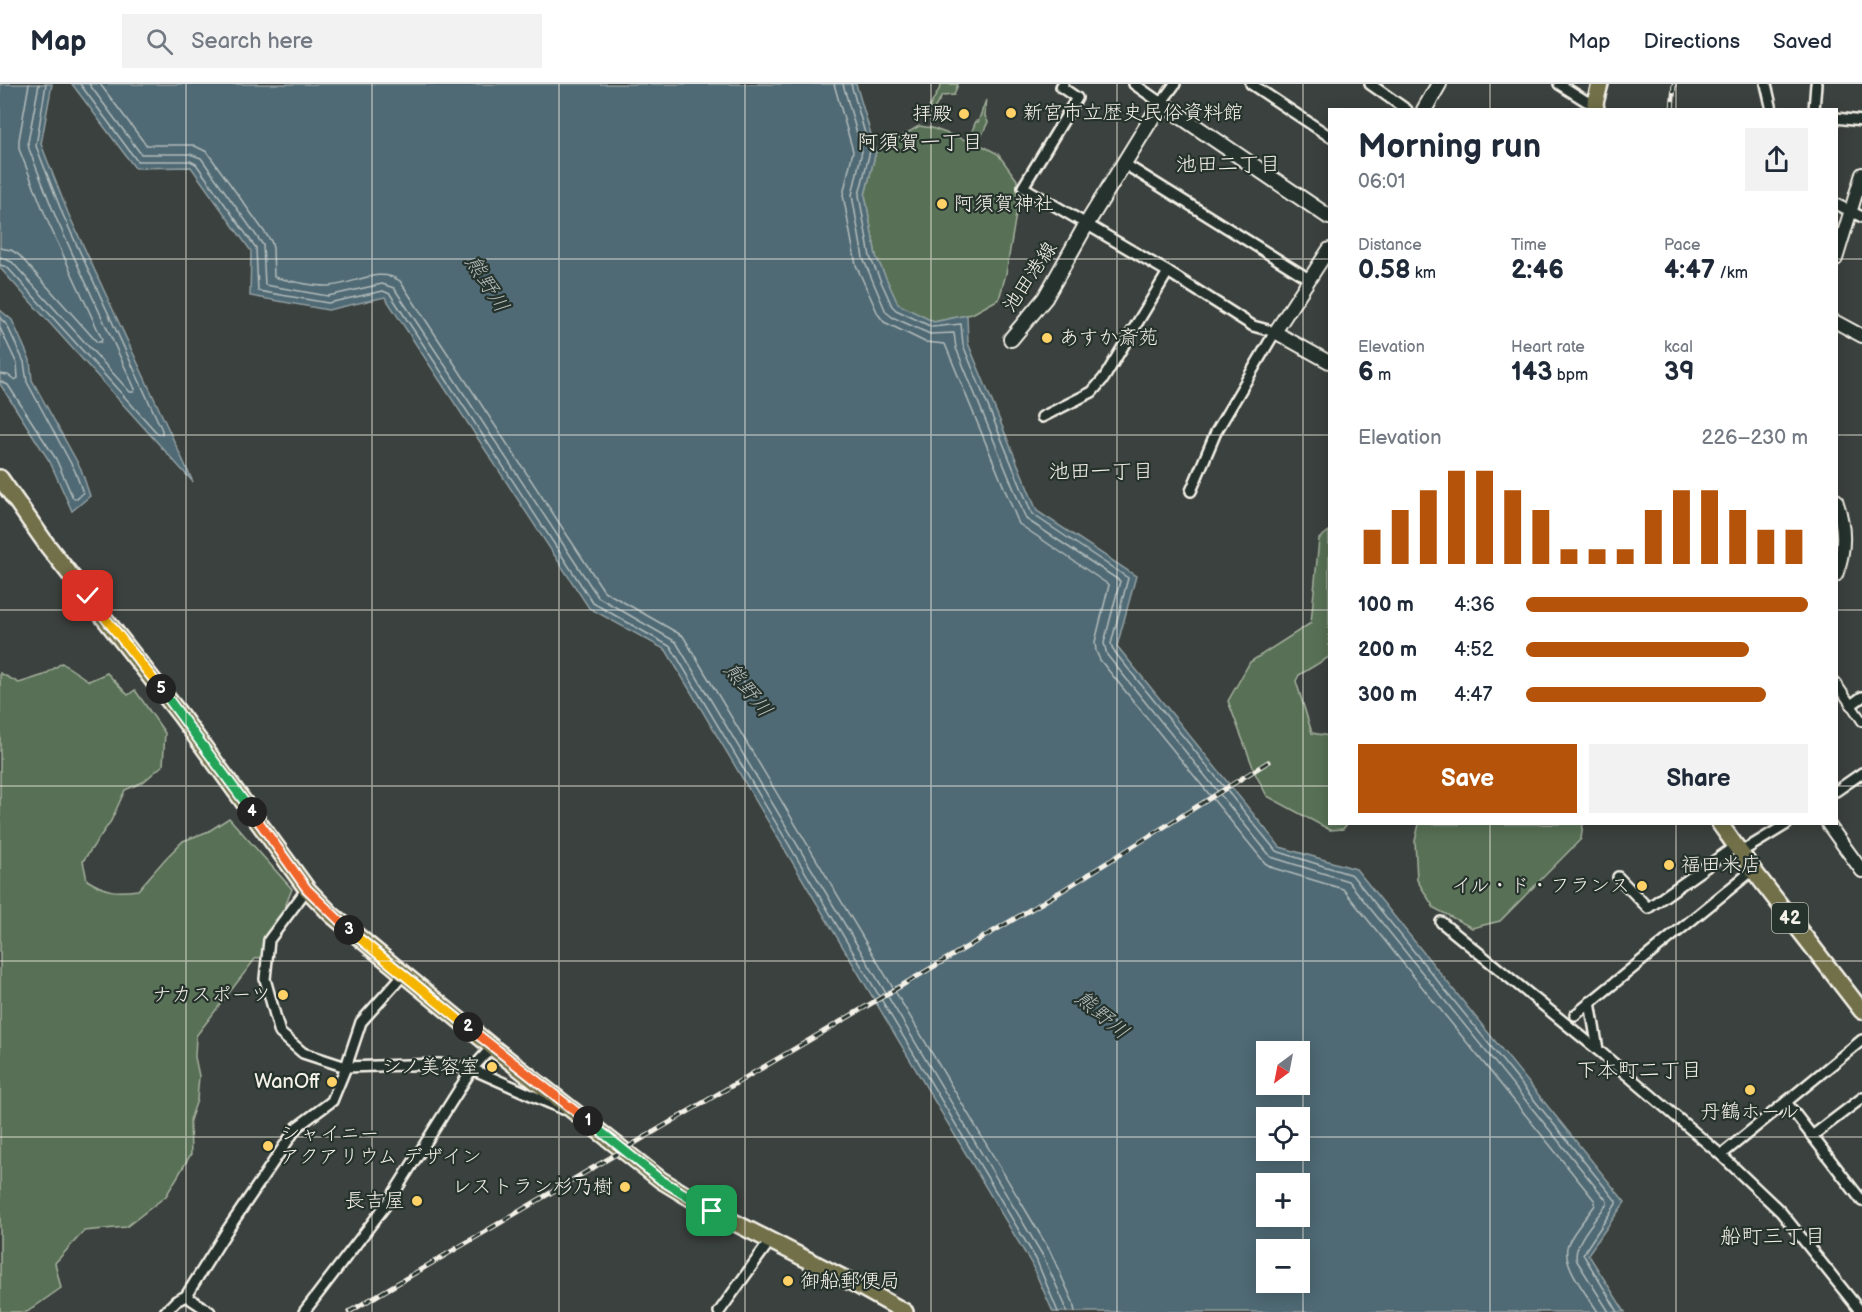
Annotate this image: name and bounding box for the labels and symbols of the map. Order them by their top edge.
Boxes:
place label: 新宮市立歴史民俗資料館 [1023,101,1243,125]
place label: 拝殿 [912,102,952,126]
marker: 新宮市立歴史民俗資料館 [1004,106,1018,120]
marker: 拝殿 [957,107,971,121]
district label: 阿須賀一丁目 [857,130,983,155]
district label: 池田二丁目 [1176,152,1281,177]
place label: 阿須賀神社 [954,192,1054,216]
marker: 阿須賀神社 [935,197,949,211]
street label: 池田港線 [998,237,1062,317]
water label: 熊野川 [460,251,514,317]
place label: あすか斎苑 [1059,326,1159,350]
marker: あすか斎苑 [1040,331,1054,345]
district label: 池田一丁目 [1049,459,1154,484]
pin [62,570,113,621]
water label: 熊野川 [718,658,778,722]
pin: 5 [146,674,176,704]
pin: 4 [237,797,267,827]
place label: 福田米店 [1681,853,1761,877]
marker: 福田米店 [1662,858,1676,872]
place label: イル・ド・フランス [1451,874,1630,898]
marker: イル・ド・フランス [1635,879,1649,893]
road number: 42 [1772,903,1808,933]
pin: 3 [334,915,364,945]
place label: ナカスポーツ [152,983,271,1007]
water label: 熊野川 [1070,985,1134,1045]
marker: ナカスポーツ [276,988,290,1002]
pin: 2 [453,1012,483,1042]
north arrow [1256,1041,1310,1095]
place label: シノ美容室 [382,1055,480,1079]
district label: 下本町二丁目 [1576,1058,1702,1083]
marker: シノ美容室 [485,1060,499,1074]
place label: WanOff [254,1070,320,1094]
marker: WanOff [325,1075,339,1089]
marker: 丹鶴ホール [1743,1083,1757,1097]
place label: 丹鶴ホール [1701,1100,1799,1124]
pin: 1 [573,1106,603,1136]
place label: シャイニー アクアリウム デザイン [280,1122,482,1169]
marker: シャイニー アクアリウム デザイン [261,1139,275,1153]
place label: レストラン杉乃樹 [451,1175,613,1199]
marker: レストラン杉乃樹 [618,1180,632,1194]
pin [686,1185,737,1236]
place label: 長吉屋 [345,1189,405,1213]
marker: 長吉屋 [410,1194,424,1208]
district label: 船町三丁目 [1721,1224,1826,1249]
place label: 御船郵便局 [800,1269,900,1293]
marker: 御船郵便局 [781,1274,795,1288]

